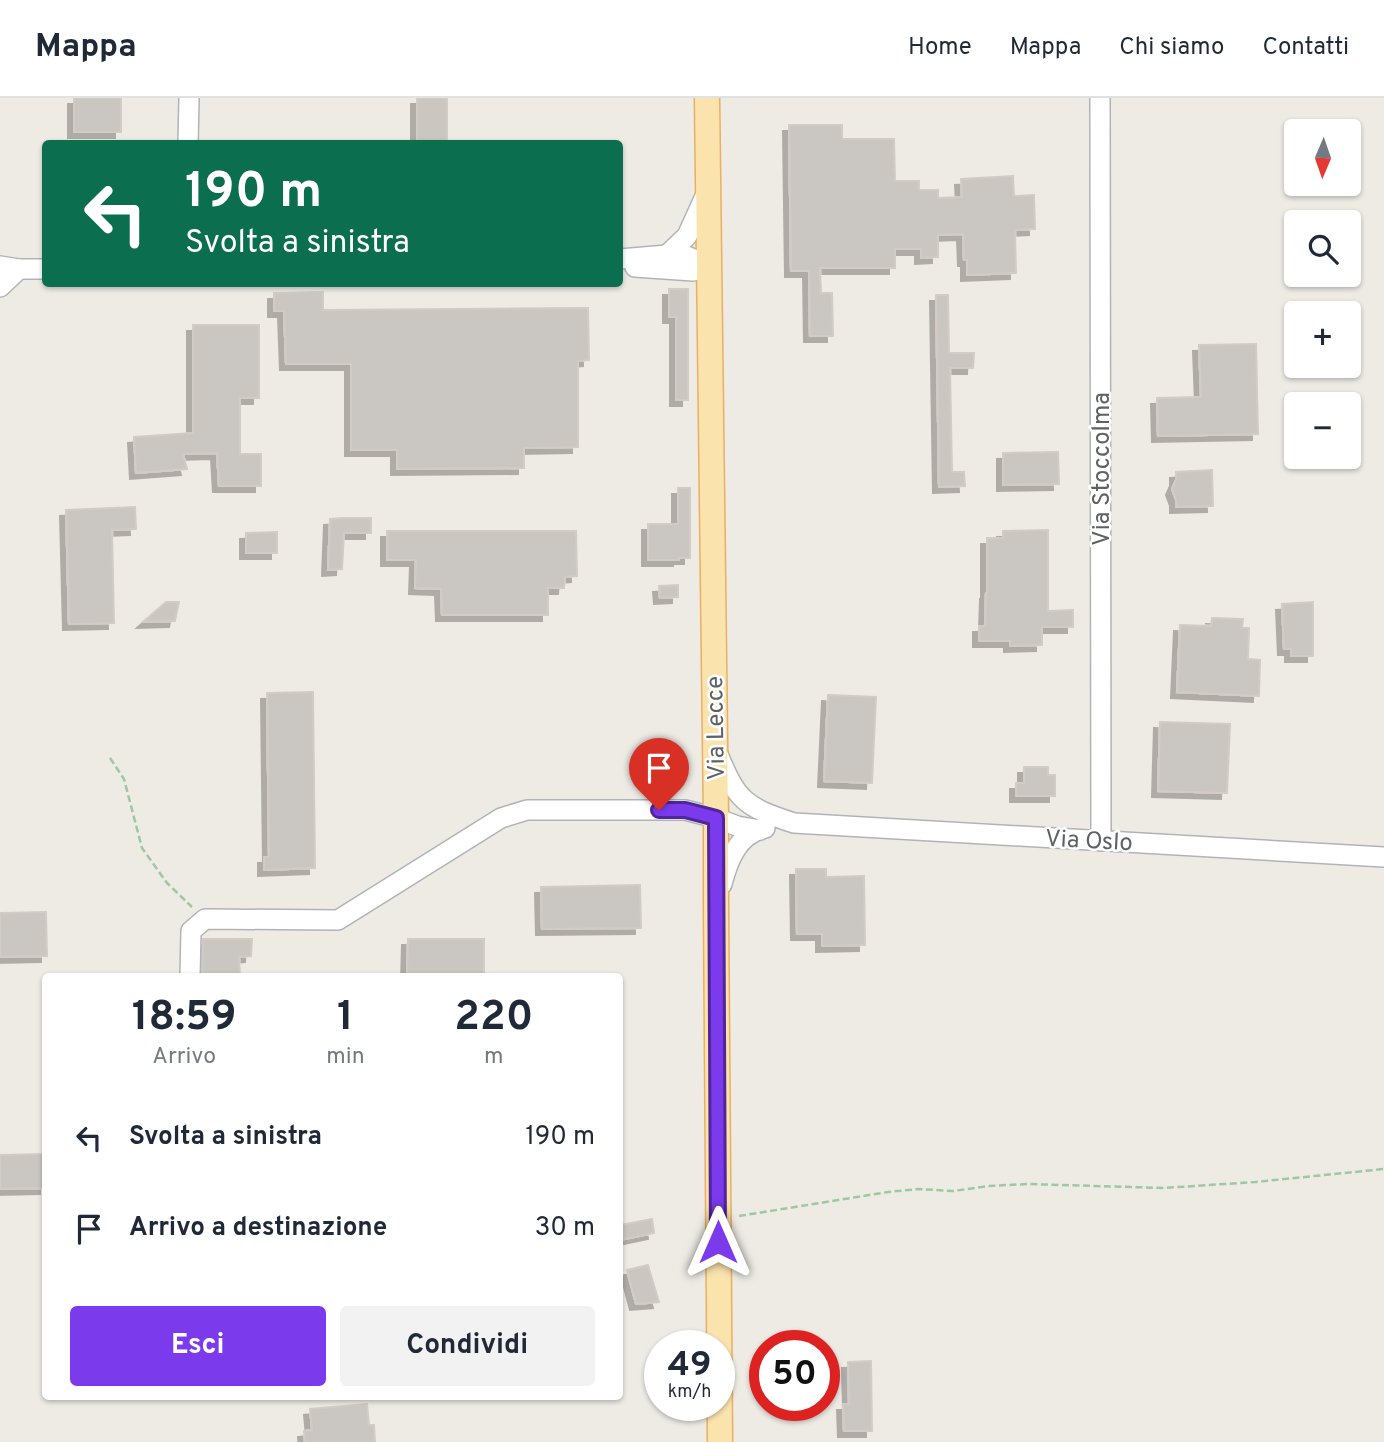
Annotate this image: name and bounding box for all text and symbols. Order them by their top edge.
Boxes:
text: Mappa [35,27,137,69]
text: Home [908,33,972,63]
text: Mappa [1010,33,1081,63]
text: Chi siamo [1119,33,1224,63]
text: Contatti [1262,33,1349,63]
north arrow [1284,119,1362,196]
map controls [1284,119,1361,469]
text: 190 m [185,163,322,225]
icon: left [70,168,161,259]
button: search [1284,210,1361,287]
text: Svolta a sinistra [185,224,410,264]
button: + [1284,301,1361,378]
street label: Via Stoccolma [1088,392,1118,546]
button: − [1284,392,1361,469]
street label: Via Lecce [701,676,733,780]
pin [629,738,689,810]
icon: arrive [640,749,678,787]
street label: Via Oslo [1044,825,1134,859]
text: 18:59 [132,992,237,1045]
text: 1 [337,992,354,1045]
text: 220 [454,992,533,1045]
text: Arrivo [152,1043,216,1072]
text: min [326,1043,365,1072]
text: m [484,1043,504,1072]
icon: left [70,1119,108,1157]
text: Svolta a sinistra [129,1121,322,1154]
text: 190 m [525,1121,595,1154]
position arrow [681,1205,755,1279]
icon: arrive [70,1210,108,1248]
text: Arrivo a destinazione [129,1212,387,1245]
text: 30 m [535,1212,595,1245]
button: Esci [70,1306,326,1386]
button: Condividi [340,1306,595,1386]
speed limit sign: 50 [749,1330,840,1421]
text: 49 [667,1344,712,1388]
text: km/h [668,1381,711,1404]

